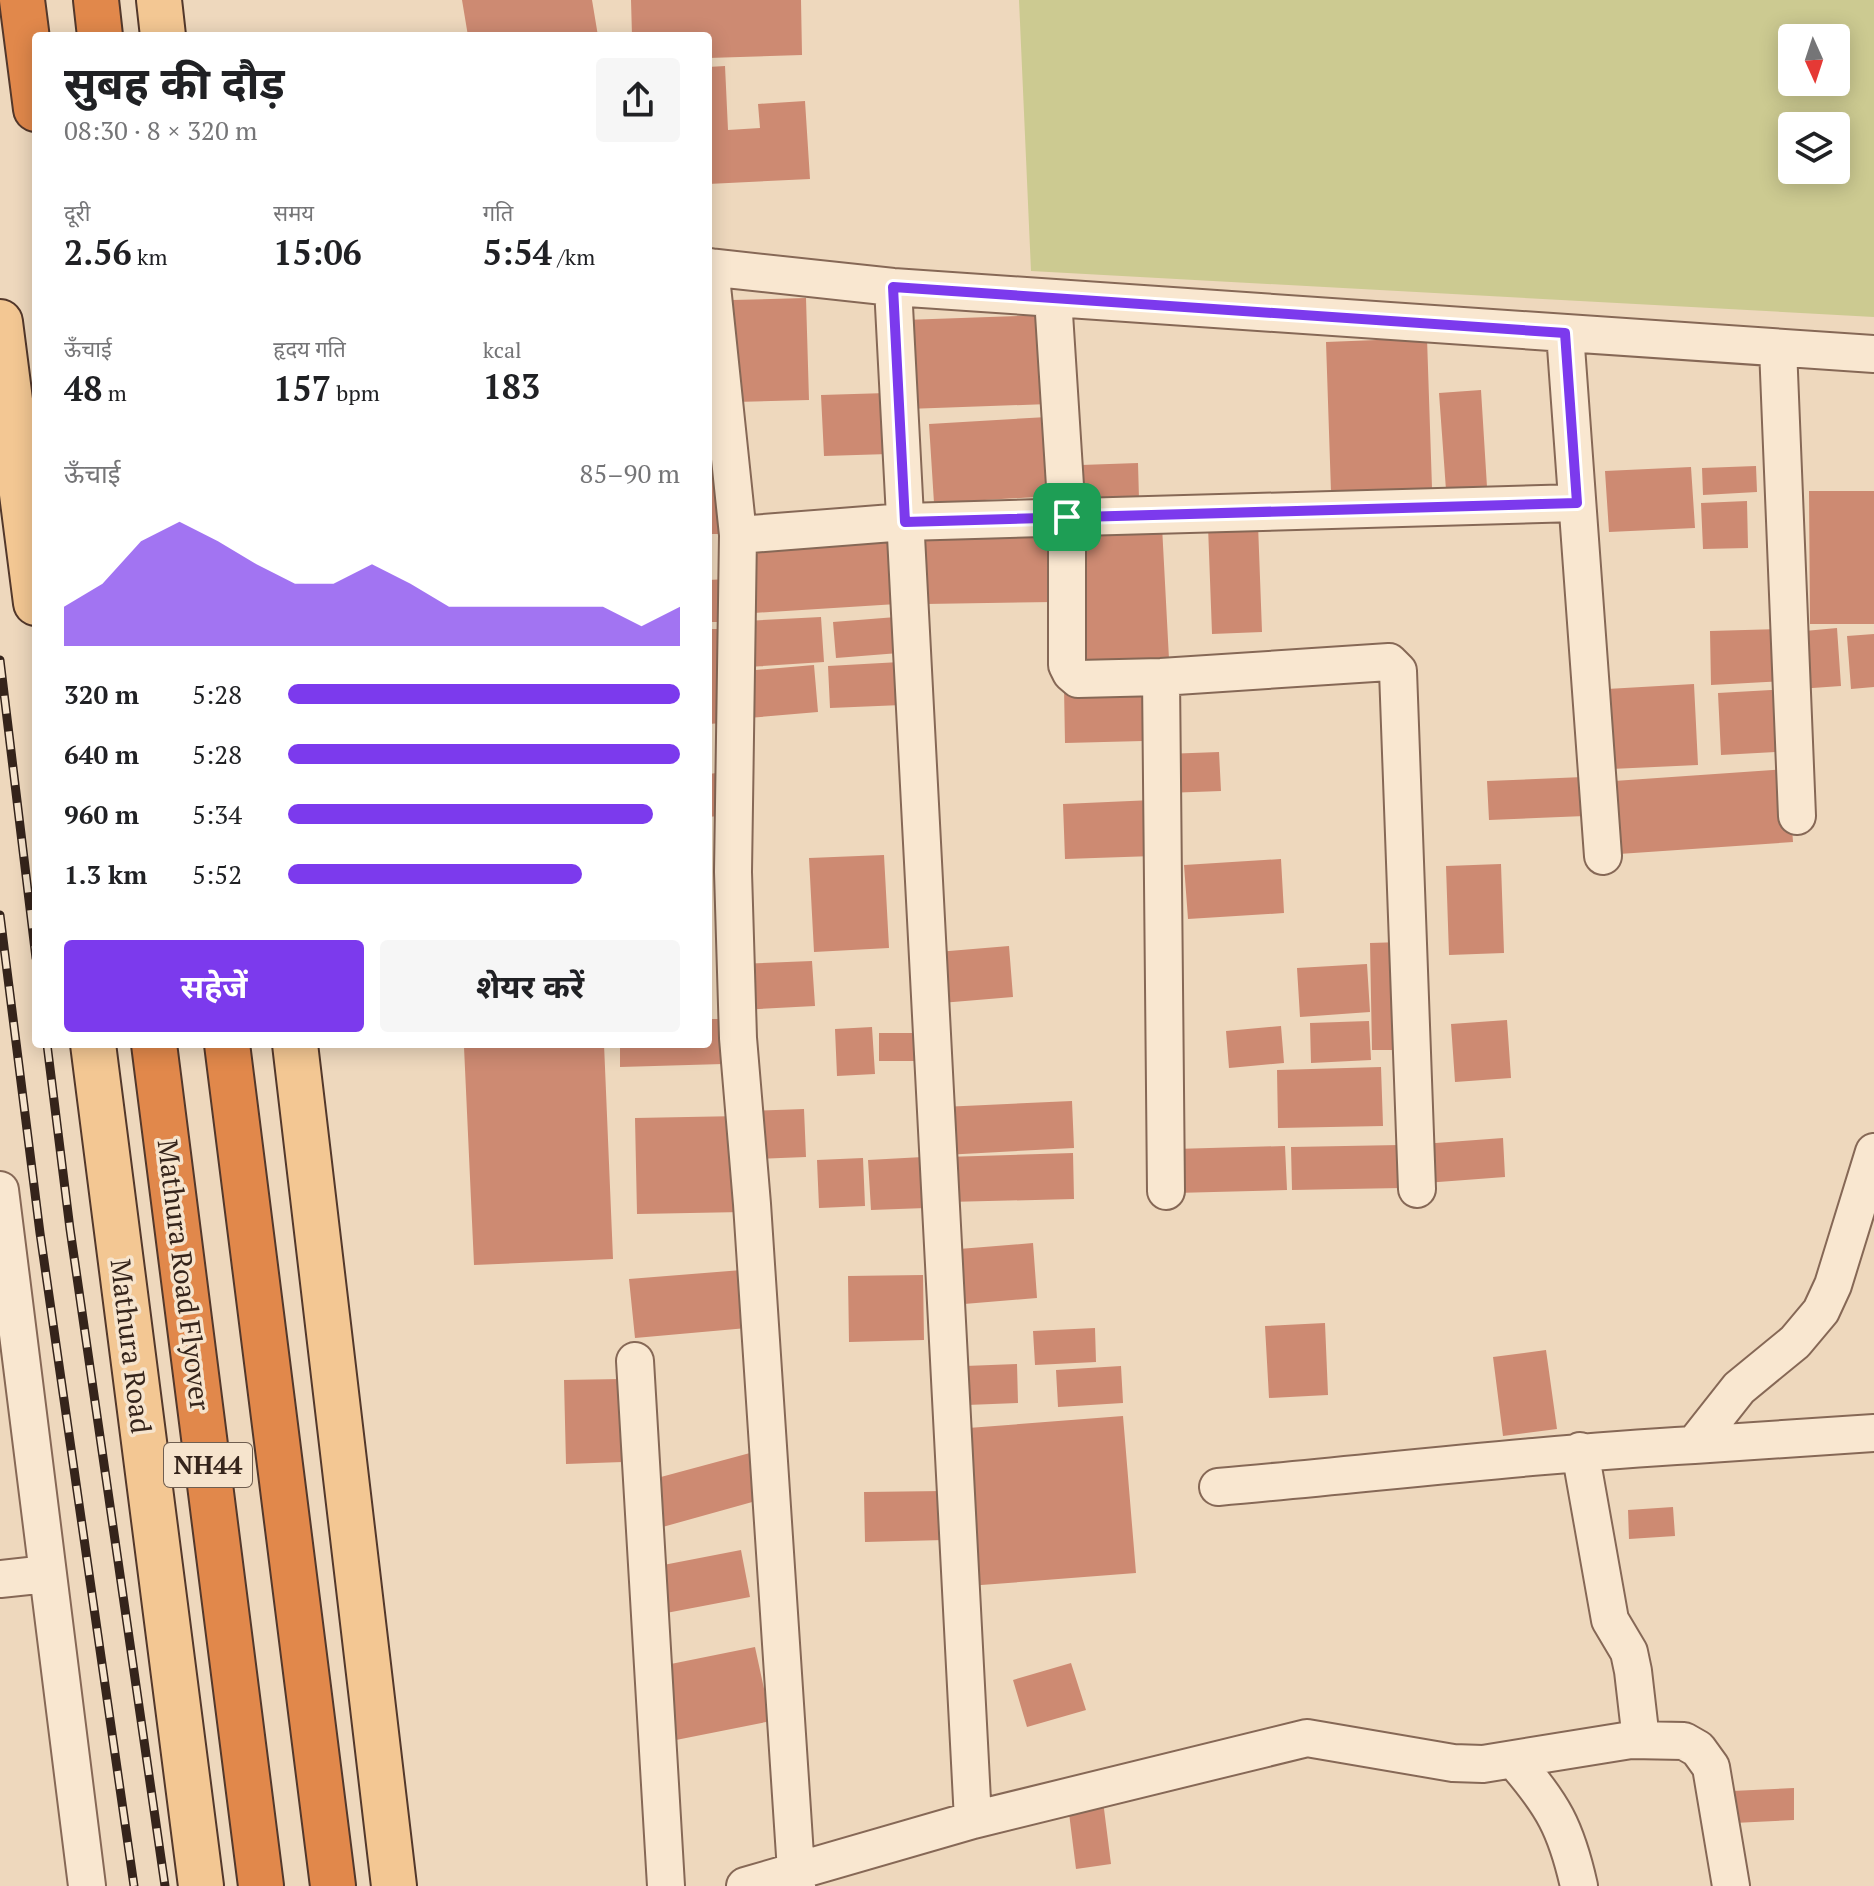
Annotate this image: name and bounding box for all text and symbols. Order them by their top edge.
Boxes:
north arrow [1778,24,1850,96]
map controls [1778,24,1850,184]
text: सुबह की दौड़ [64,53,285,112]
button: share [596,58,680,142]
button: layers [1778,112,1850,184]
text: 08:30 · 8 × 320 m [64,113,258,147]
text: दूरी [64,198,90,227]
text: समय [273,198,314,227]
text: गति [483,198,513,227]
text: 2.56 [64,230,132,275]
text: 15:06 [273,230,362,275]
text: 5:54 [483,230,552,275]
text: km [132,242,167,271]
text: /km [552,242,595,271]
text: ऊँचाई [64,334,112,363]
text: हृदय गति [273,334,346,363]
text: kcal [483,335,522,364]
text: 183 [483,364,540,409]
text: 48 [64,366,102,411]
text: 157 [273,366,331,411]
text: m [102,378,127,407]
text: bpm [331,378,380,407]
text: ऊँचाई [64,456,120,490]
text: 85–90 m [580,456,680,490]
pin [1033,483,1101,551]
icon: arrive [1045,495,1089,539]
text: 320 m [64,677,139,711]
text: 5:28 [192,677,242,711]
text: 640 m [64,737,139,771]
text: 5:28 [192,737,242,771]
text: 960 m [64,797,139,831]
text: 5:34 [192,797,242,831]
text: 1.3 km [64,857,147,891]
text: 5:52 [192,857,242,891]
button: सहेजें [64,940,364,1032]
button: शेयर करें [380,940,680,1032]
street label: Mathura Road Flyover [149,1137,220,1413]
street label: Mathura Road [102,1257,161,1435]
road number: NH44 [164,1443,252,1487]

